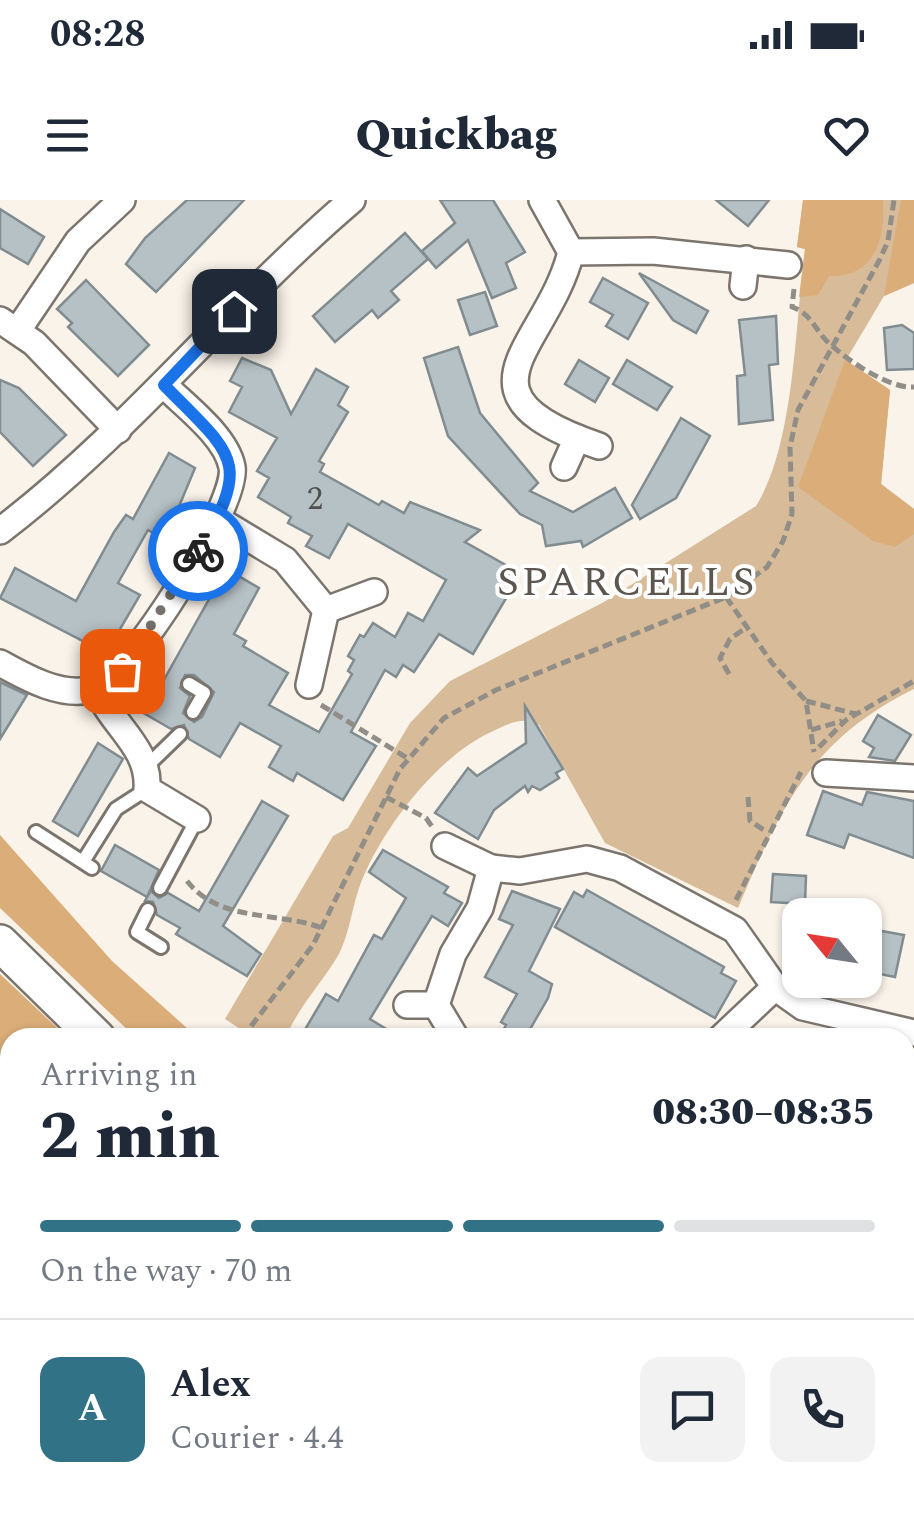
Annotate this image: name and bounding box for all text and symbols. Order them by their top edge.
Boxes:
text: 08:28 [50,6,145,64]
text: Quickbag [356,101,558,170]
icon: menu [40,108,95,163]
icon: heart [819,108,874,163]
pin [192,269,277,354]
icon: home [207,284,262,339]
house number: 2 [307,475,323,524]
courier [148,501,248,601]
icon: bike [171,524,226,579]
district label: SPARCELLS [497,551,757,614]
pin [80,629,165,714]
icon: bag [95,644,150,699]
north arrow [782,898,882,998]
map controls [782,898,882,998]
text: Arriving in [40,1051,197,1100]
text: 08:30–08:35 [652,1084,875,1142]
text: 2 min [40,1088,220,1187]
text: On the way · 70 m [40,1247,292,1296]
text: Alex [170,1356,251,1414]
button: chat [640,1357,745,1462]
button: phone [770,1357,875,1462]
text: A [78,1380,107,1438]
text: Courier · 4.4 [170,1414,343,1463]

